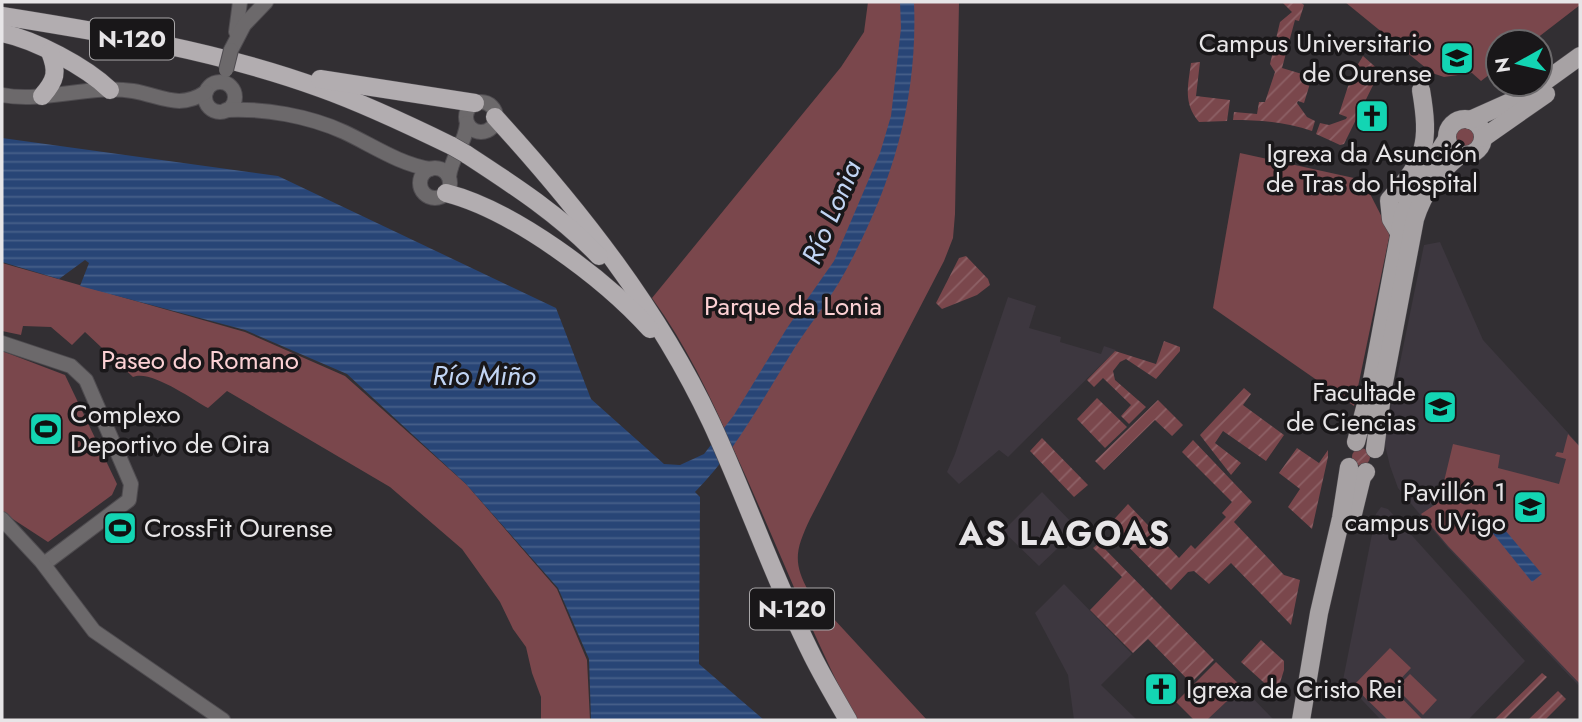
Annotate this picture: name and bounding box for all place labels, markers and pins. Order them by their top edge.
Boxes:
place label: Campus Universitario de Ourense [1199,24,1432,92]
school or university icon: Campus Universitario de Ourense [1438,39,1476,77]
church icon: Igrexa da Asunción de Tras do Hospital [1353,97,1391,135]
place label: Igrexa da Asunción de Tras do Hospital [1266,134,1478,202]
place label: Facultade de Ciencias [1286,373,1416,441]
school or university icon: Facultade de Ciencias [1421,388,1459,426]
place label: Complexo Deportivo de Oira [70,395,270,463]
sports icon: Complexo Deportivo de Oira [27,410,65,448]
place label: Pavillón 1 campus UVigo [1345,473,1506,541]
school or university icon: Pavillón 1 campus UVigo [1511,488,1549,526]
sports icon: CrossFit Ourense [101,509,139,547]
place label: CrossFit Ourense [144,509,333,547]
church icon: Igrexa de Cristo Rei [1142,670,1180,708]
place label: Igrexa de Cristo Rei [1186,670,1403,708]

